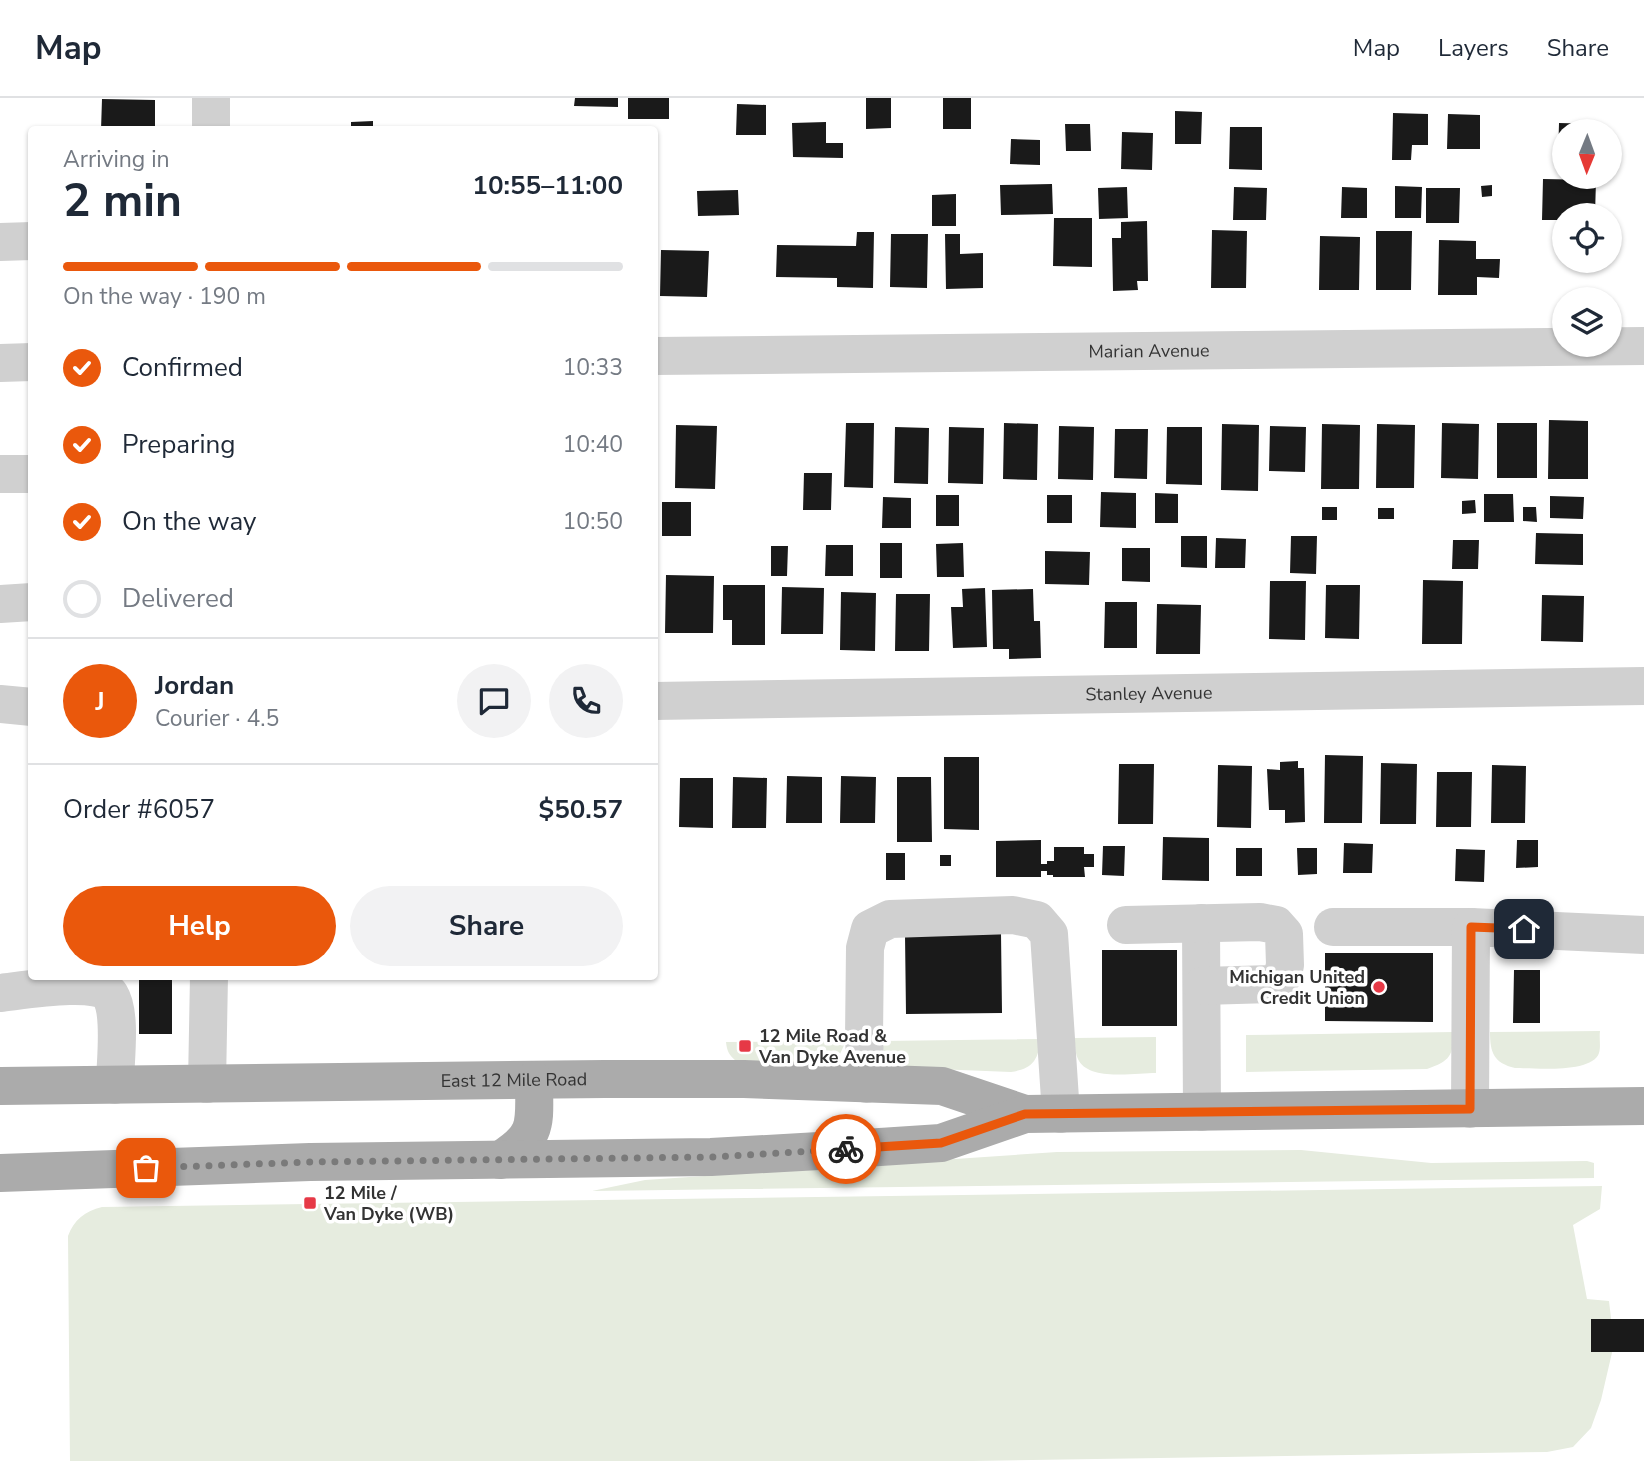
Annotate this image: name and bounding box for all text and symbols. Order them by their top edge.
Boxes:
text: Map [35,26,102,71]
text: Map [1353,32,1400,64]
text: Layers [1438,32,1509,64]
text: Share [1547,32,1609,64]
north arrow [1552,119,1622,189]
map controls [1552,119,1622,357]
text: Arriving in [63,144,170,175]
text: 10:55–11:00 [472,168,623,203]
text: 2 min [63,169,182,232]
button: locate [1552,203,1622,273]
text: On the way · 190 m [63,281,266,312]
button: layers [1552,287,1622,357]
street label: Marian Avenue [1088,338,1210,364]
icon: check [63,349,101,387]
text: Confirmed [122,350,243,385]
text: 10:33 [563,352,623,383]
icon: check [63,426,101,464]
text: Preparing [122,427,235,462]
text: 10:40 [563,429,623,460]
icon: check [63,503,101,541]
text: On the way [122,504,256,539]
text: 10:50 [563,506,623,537]
text: Delivered [122,581,234,616]
button: chat [457,664,531,738]
button: phone [549,664,623,738]
text: Jordan [155,668,234,703]
street label: Stanley Avenue [1085,681,1213,706]
text: J [95,684,105,719]
text: Courier · 4.5 [155,703,279,734]
text: Order #6057 [63,792,215,827]
text: $50.57 [539,792,623,827]
button: Help [63,886,336,966]
button: Share [350,886,623,966]
pin [1494,899,1554,959]
icon: home [1505,910,1543,948]
place label: Michigan United Credit Union [1229,965,1365,1010]
marker: Michigan United Credit Union [1371,979,1387,995]
place label: 12 Mile Road & Van Dyke Avenue [758,1024,906,1069]
marker: 12 Mile Road & Van Dyke Avenue [737,1038,753,1054]
street label: East 12 Mile Road [441,1067,587,1093]
courier [811,1114,881,1184]
icon: bike [827,1130,865,1168]
pin [116,1138,176,1198]
icon: bag [127,1149,165,1187]
place label: 12 Mile / Van Dyke (WB) [323,1181,454,1226]
marker: 12 Mile / Van Dyke (WB) [302,1195,318,1211]

